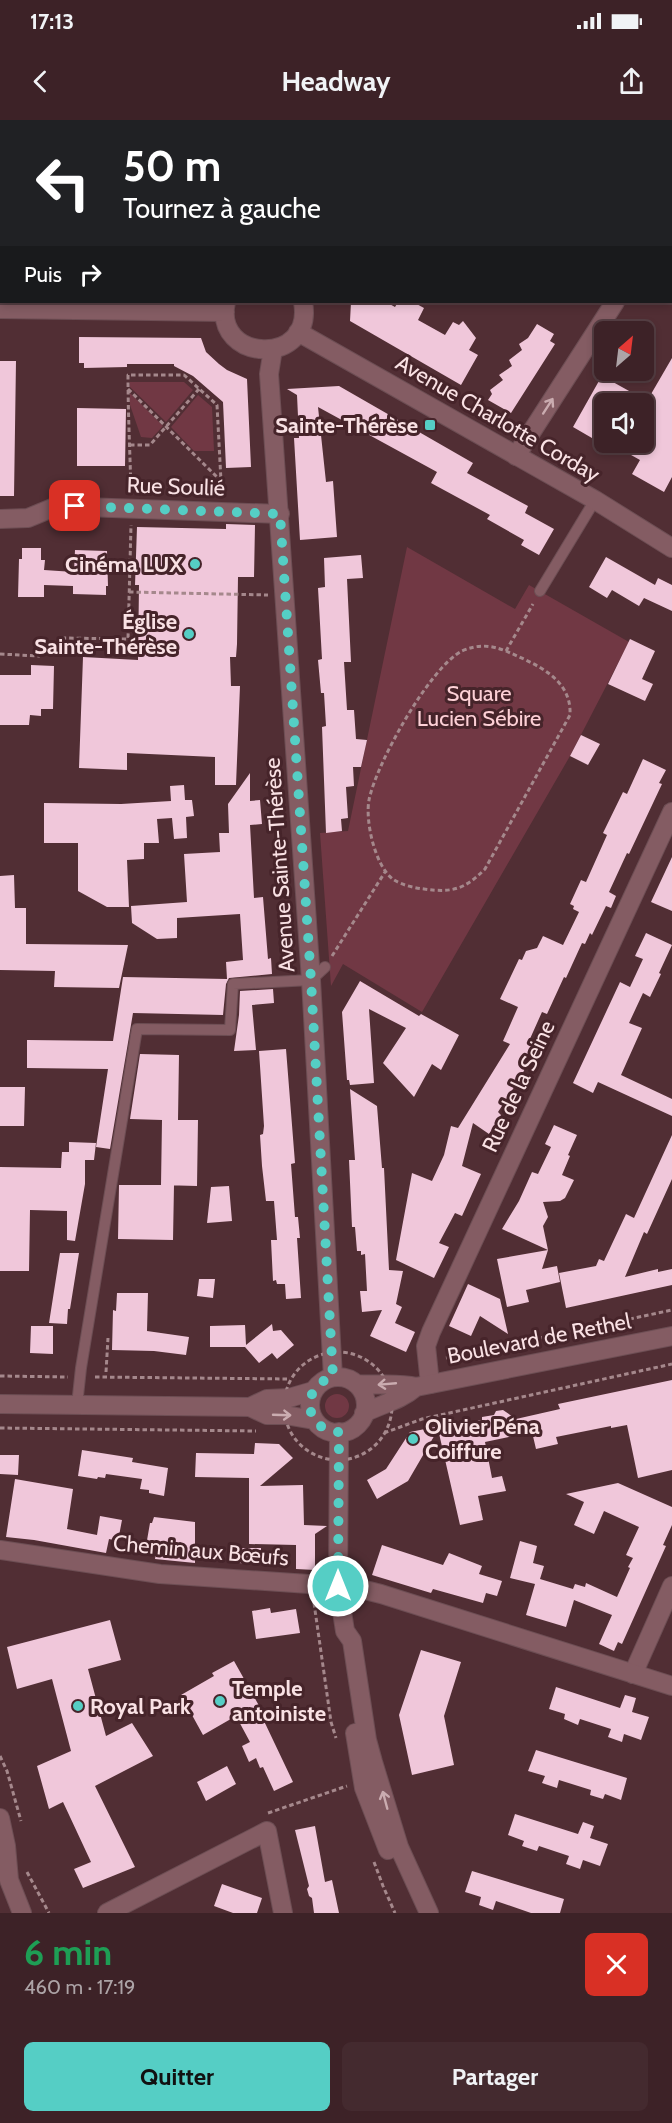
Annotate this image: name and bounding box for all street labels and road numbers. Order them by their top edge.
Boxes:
street label: Avenue Charlotte Corday [391,349,605,488]
street label: Rue Soulié [126,471,226,502]
street label: Avenue Sainte-Thérèse [259,757,300,973]
street label: Rue de la Seine [476,1016,561,1156]
street label: Boulevard de Rethel [445,1307,634,1370]
street label: Chemin aux Bœufs [112,1529,290,1572]

